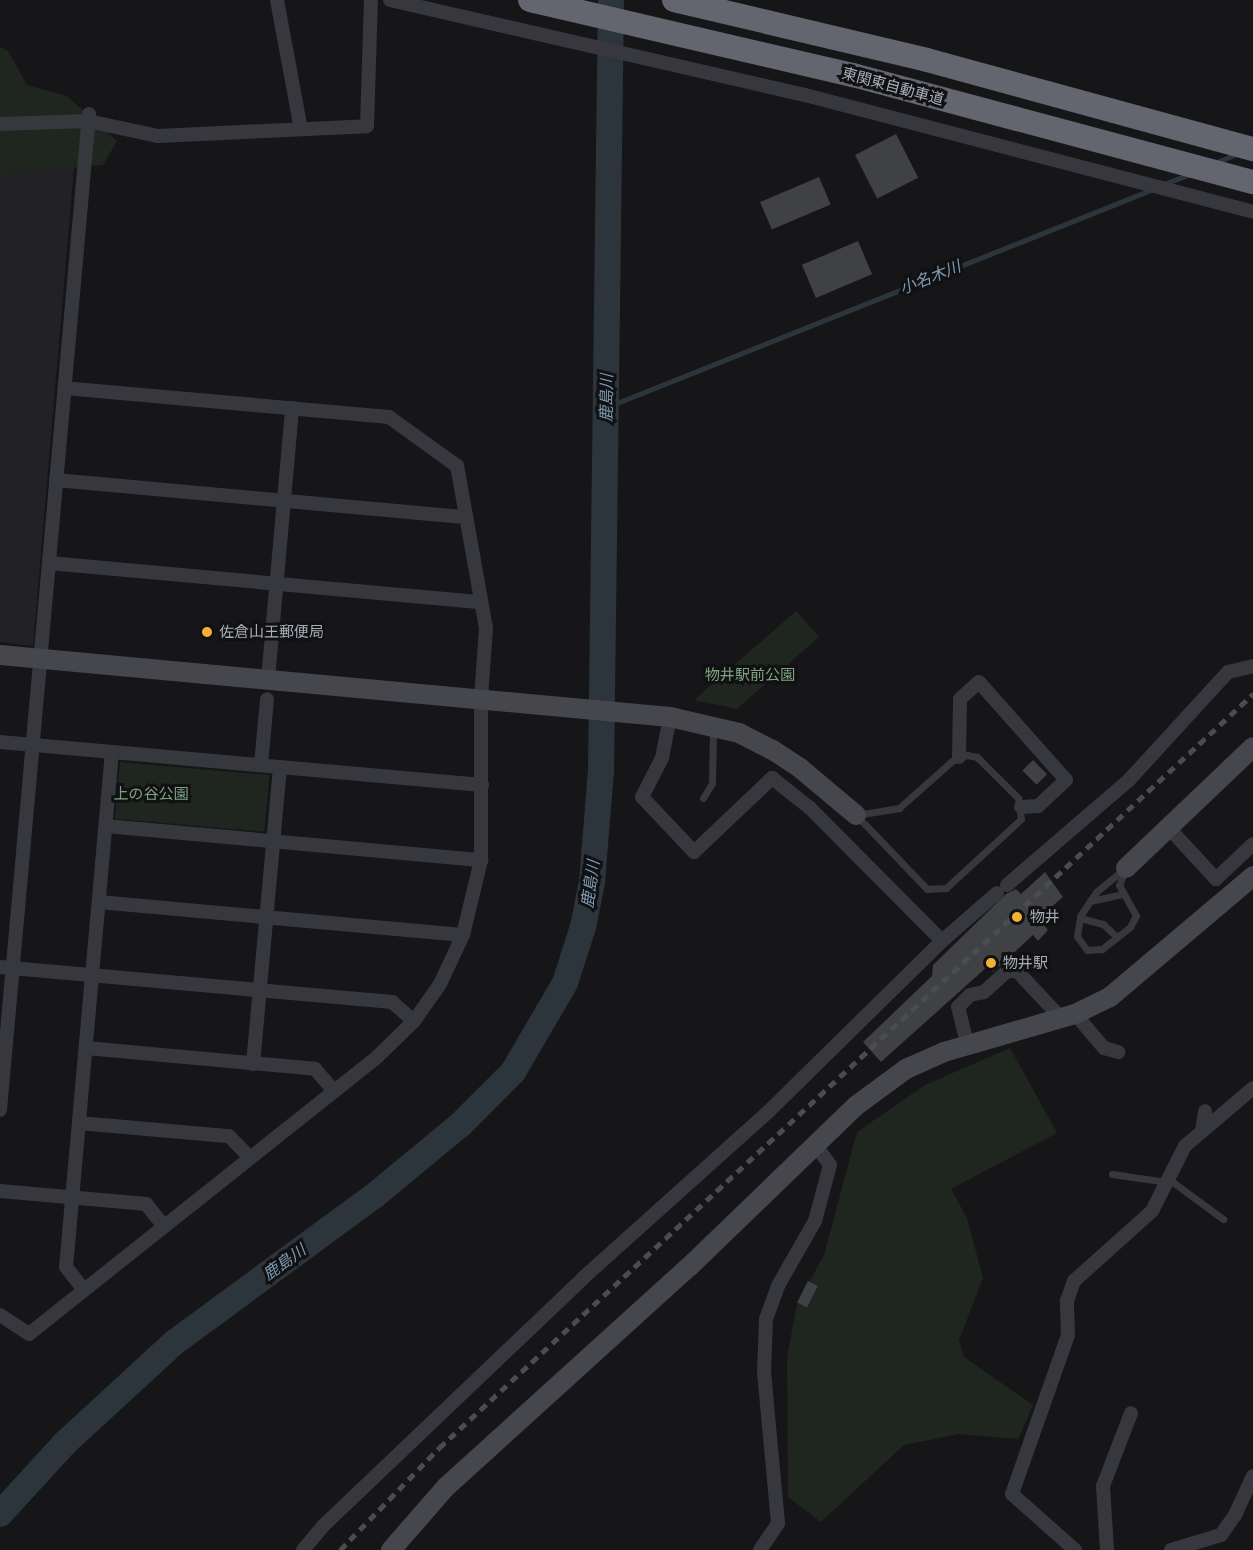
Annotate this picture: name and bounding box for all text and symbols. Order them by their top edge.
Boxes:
street label: 東関東自動車道 [840,64,946,108]
water label: 小名木川 [897,256,963,298]
water label: 鹿島川 [596,374,616,422]
place label: 佐倉山王郵便局 [219,623,324,641]
marker: 佐倉山王郵便局 [200,625,214,639]
park label: 物井駅前公園 [705,666,795,684]
park label: 上の谷公園 [114,785,188,803]
water label: 鹿島川 [577,859,603,909]
marker: 物井 [1008,908,1026,926]
place label: 物井 [1030,908,1060,926]
place label: 物井駅 [1003,954,1048,972]
marker: 物井駅 [984,956,998,970]
water label: 鹿島川 [259,1240,309,1284]

